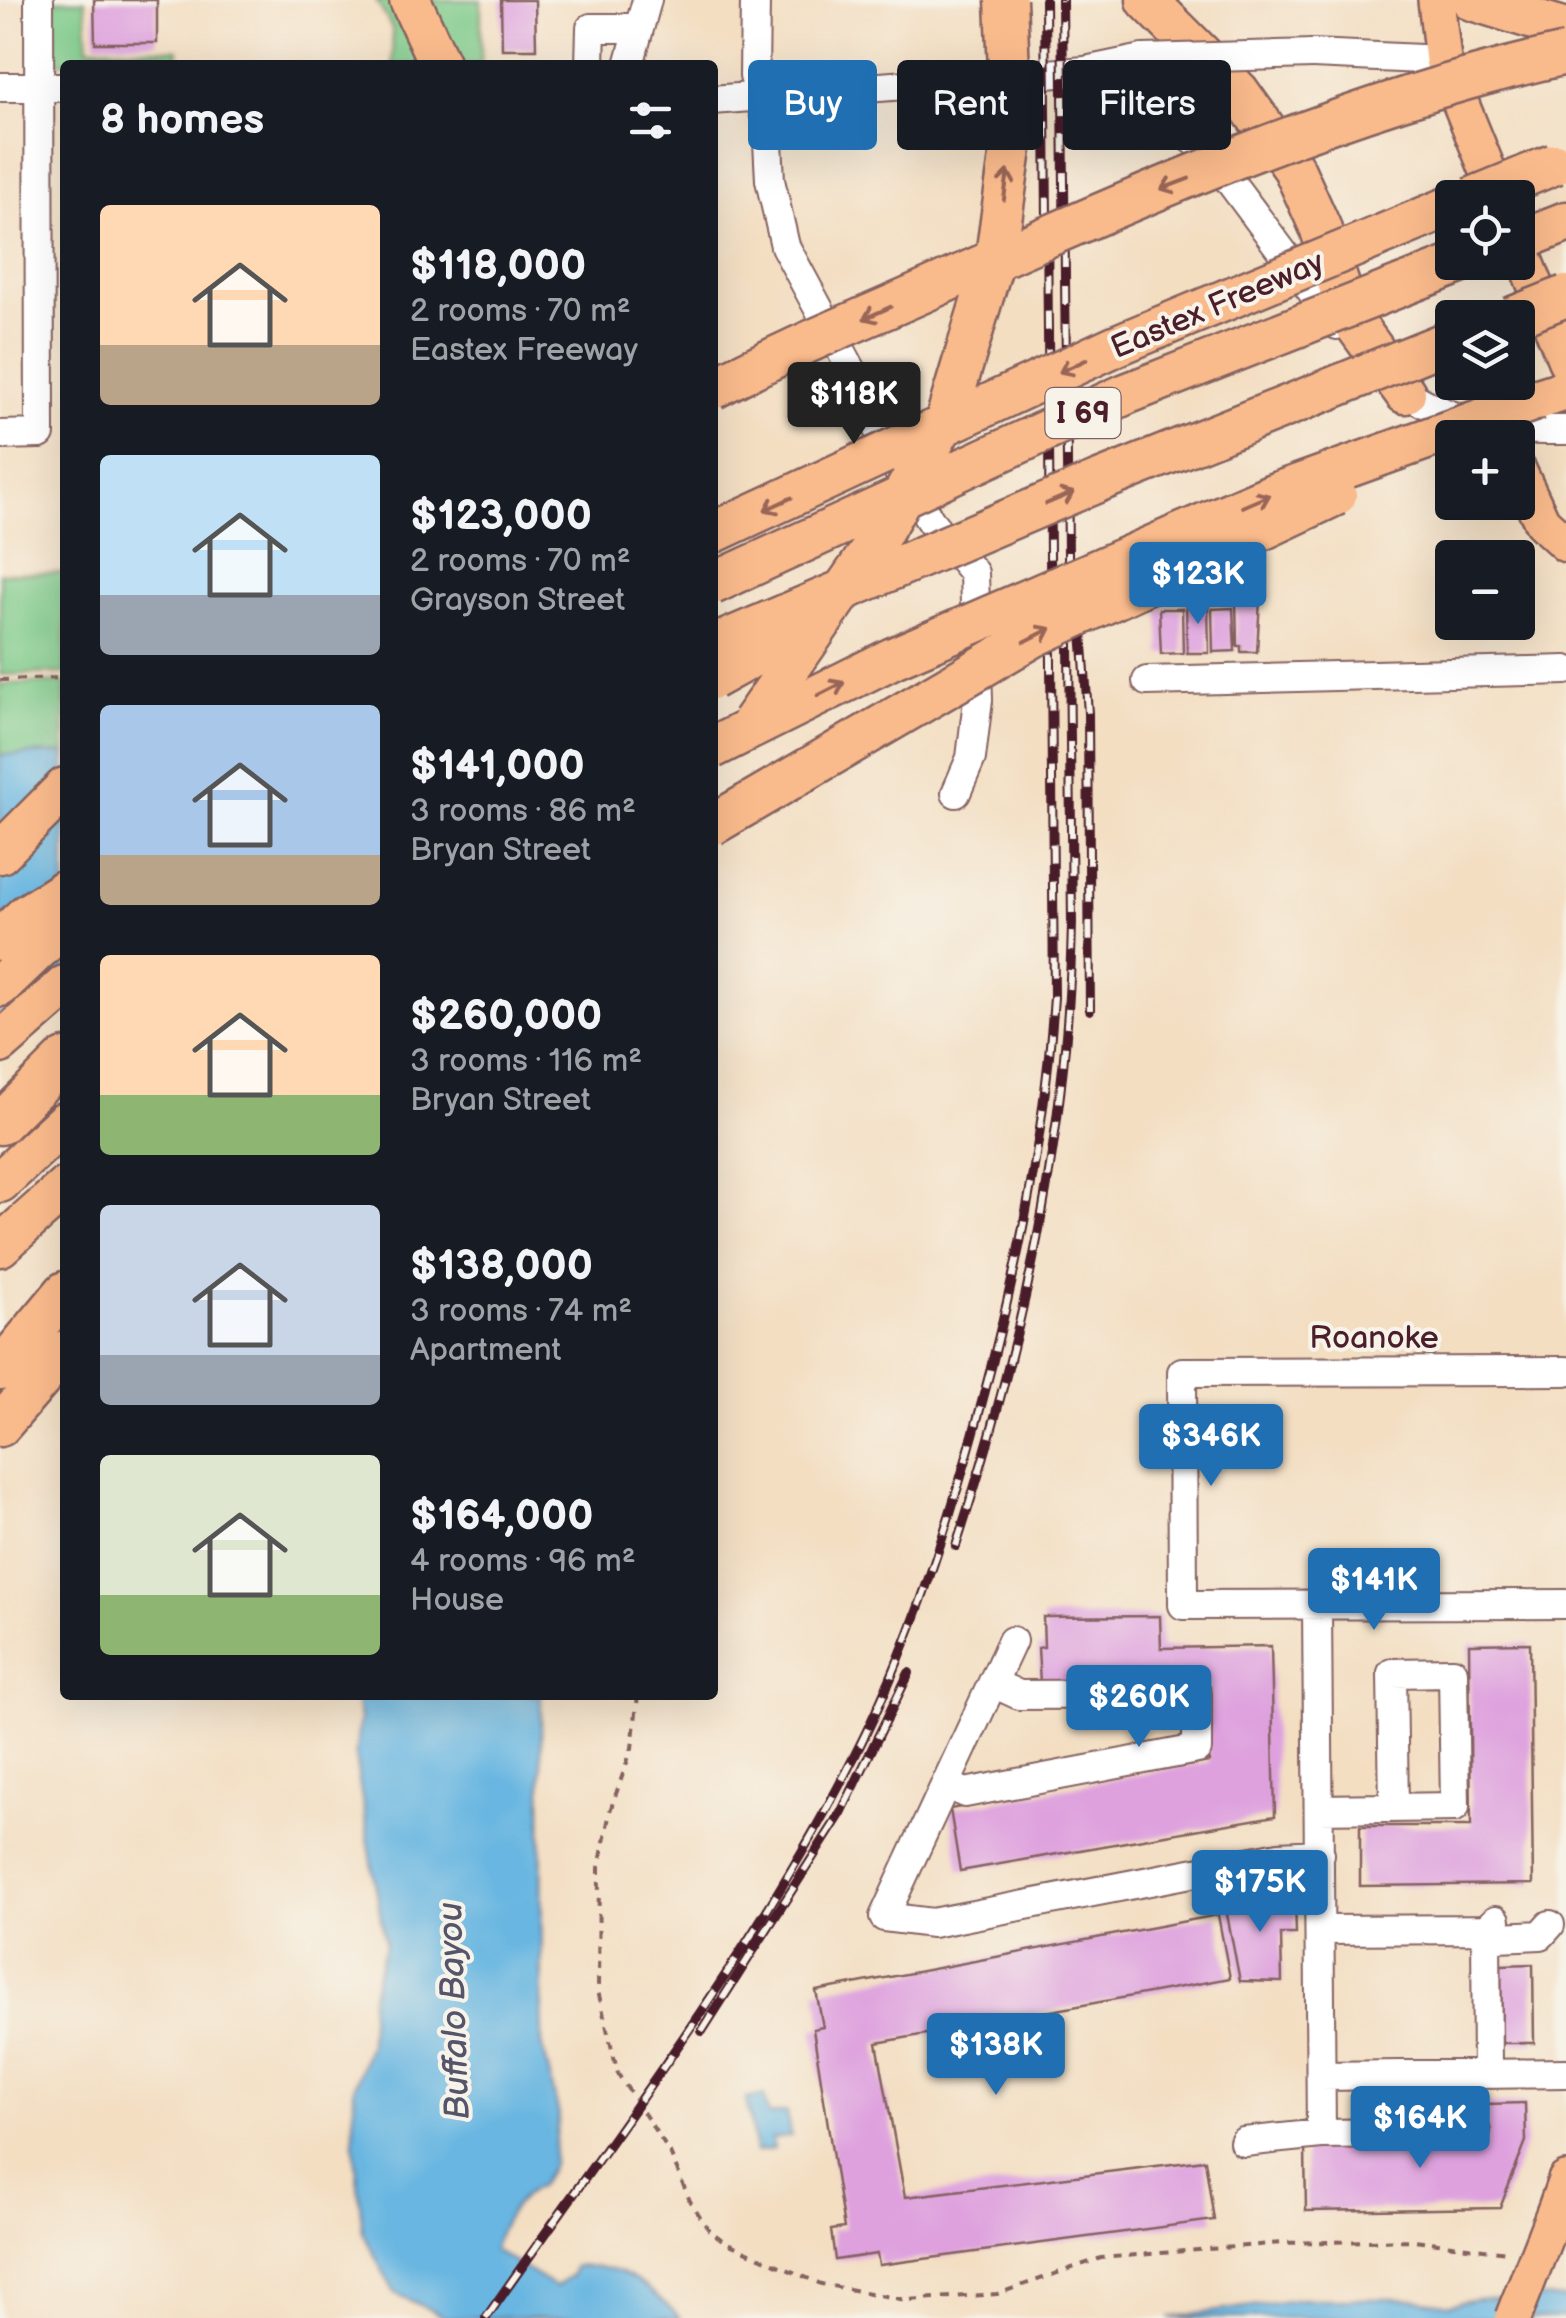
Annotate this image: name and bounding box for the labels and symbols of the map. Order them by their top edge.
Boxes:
one-way arrow [998,169,1016,202]
one-way arrow [1161,176,1192,194]
street label: Eastex Freeway [1105,243,1331,368]
one-way arrow [862,305,893,323]
one-way arrow [1058,358,1088,377]
pin: $118K [784,362,924,447]
road number: I 69 [1046,388,1120,438]
one-way arrow [1045,488,1075,506]
one-way arrow [1240,491,1271,509]
one-way arrow [763,496,794,514]
pin: $123K [1128,542,1268,627]
one-way arrow [1023,625,1053,644]
one-way arrow [815,679,845,698]
street label: Roanoke [1309,1319,1439,1358]
pin: $346K [1141,1404,1281,1489]
pin: $141K [1304,1548,1444,1633]
pin: $260K [1069,1665,1209,1750]
pin: $175K [1190,1850,1330,1935]
water label: Buffalo Bayou [429,1901,480,2120]
pin: $138K [926,2013,1066,2098]
pin: $164K [1350,2086,1490,2171]

